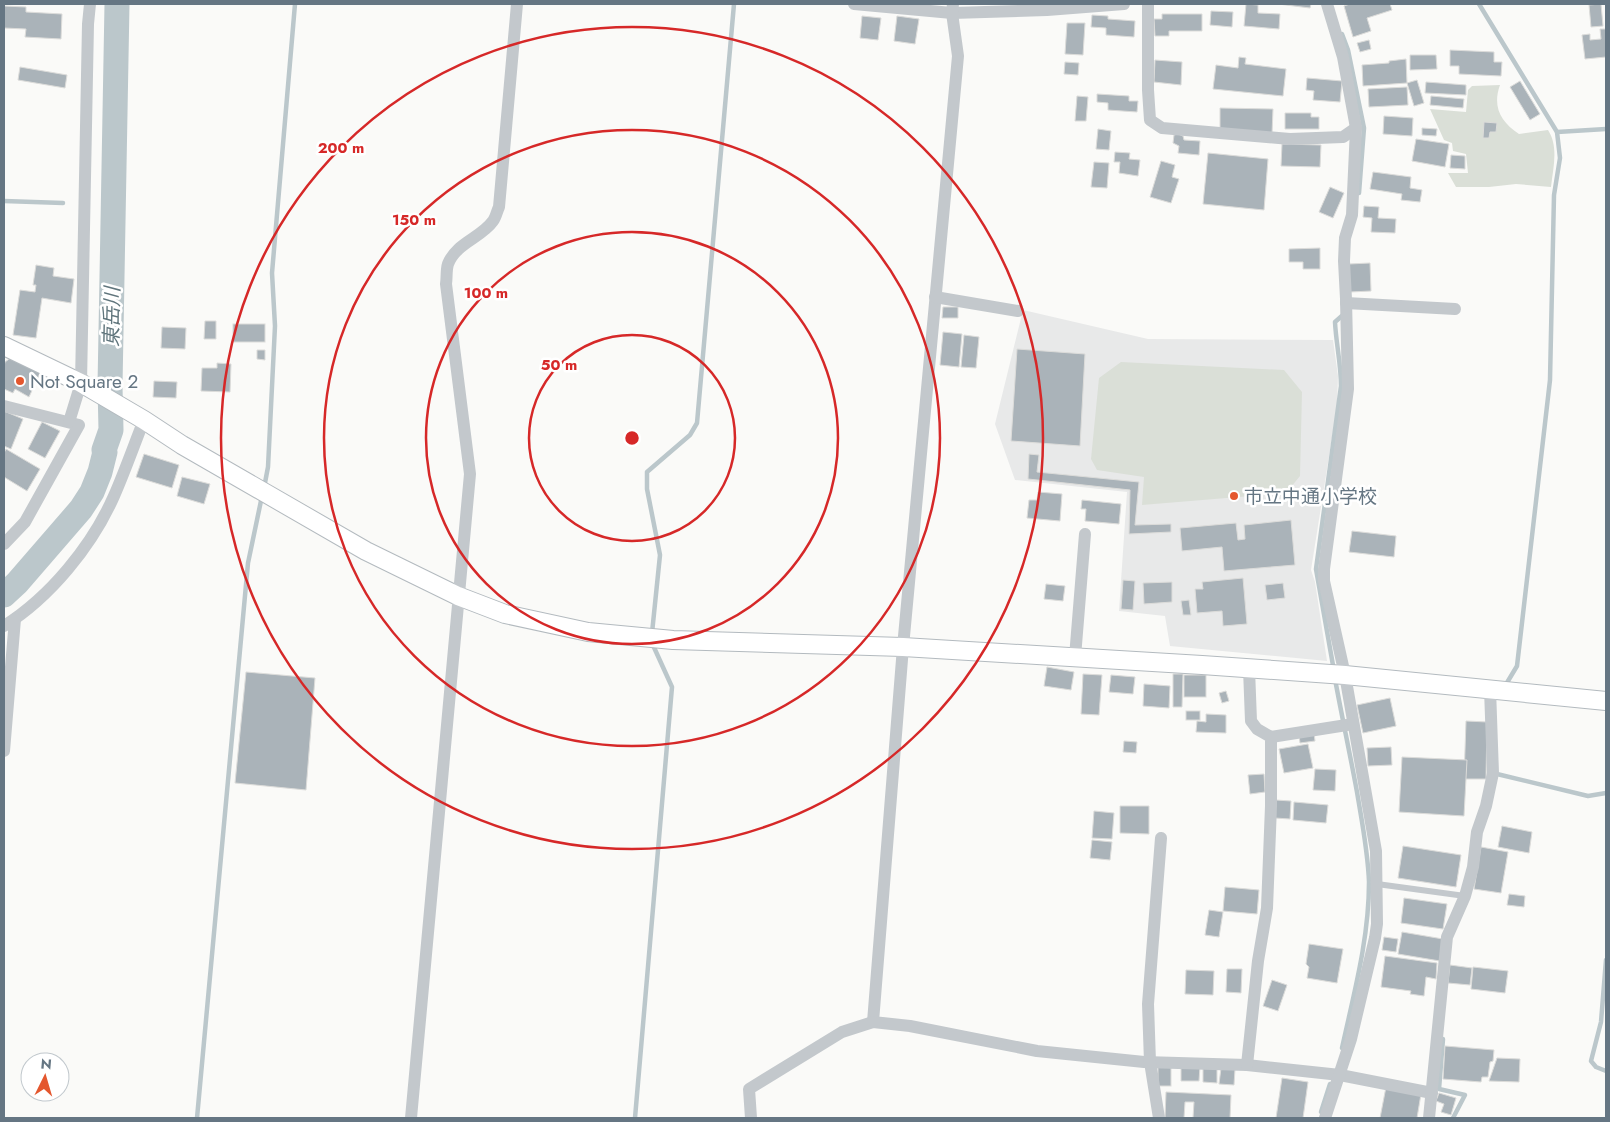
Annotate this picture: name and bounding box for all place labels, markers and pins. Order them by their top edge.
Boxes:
place label: Not Square 2 [30,368,138,395]
marker: Not Square 2 [14,375,26,387]
centre of rings [623,429,641,447]
place label: 市立中通小学校 [1244,483,1377,510]
marker: 市立中通小学校 [1228,490,1240,502]

